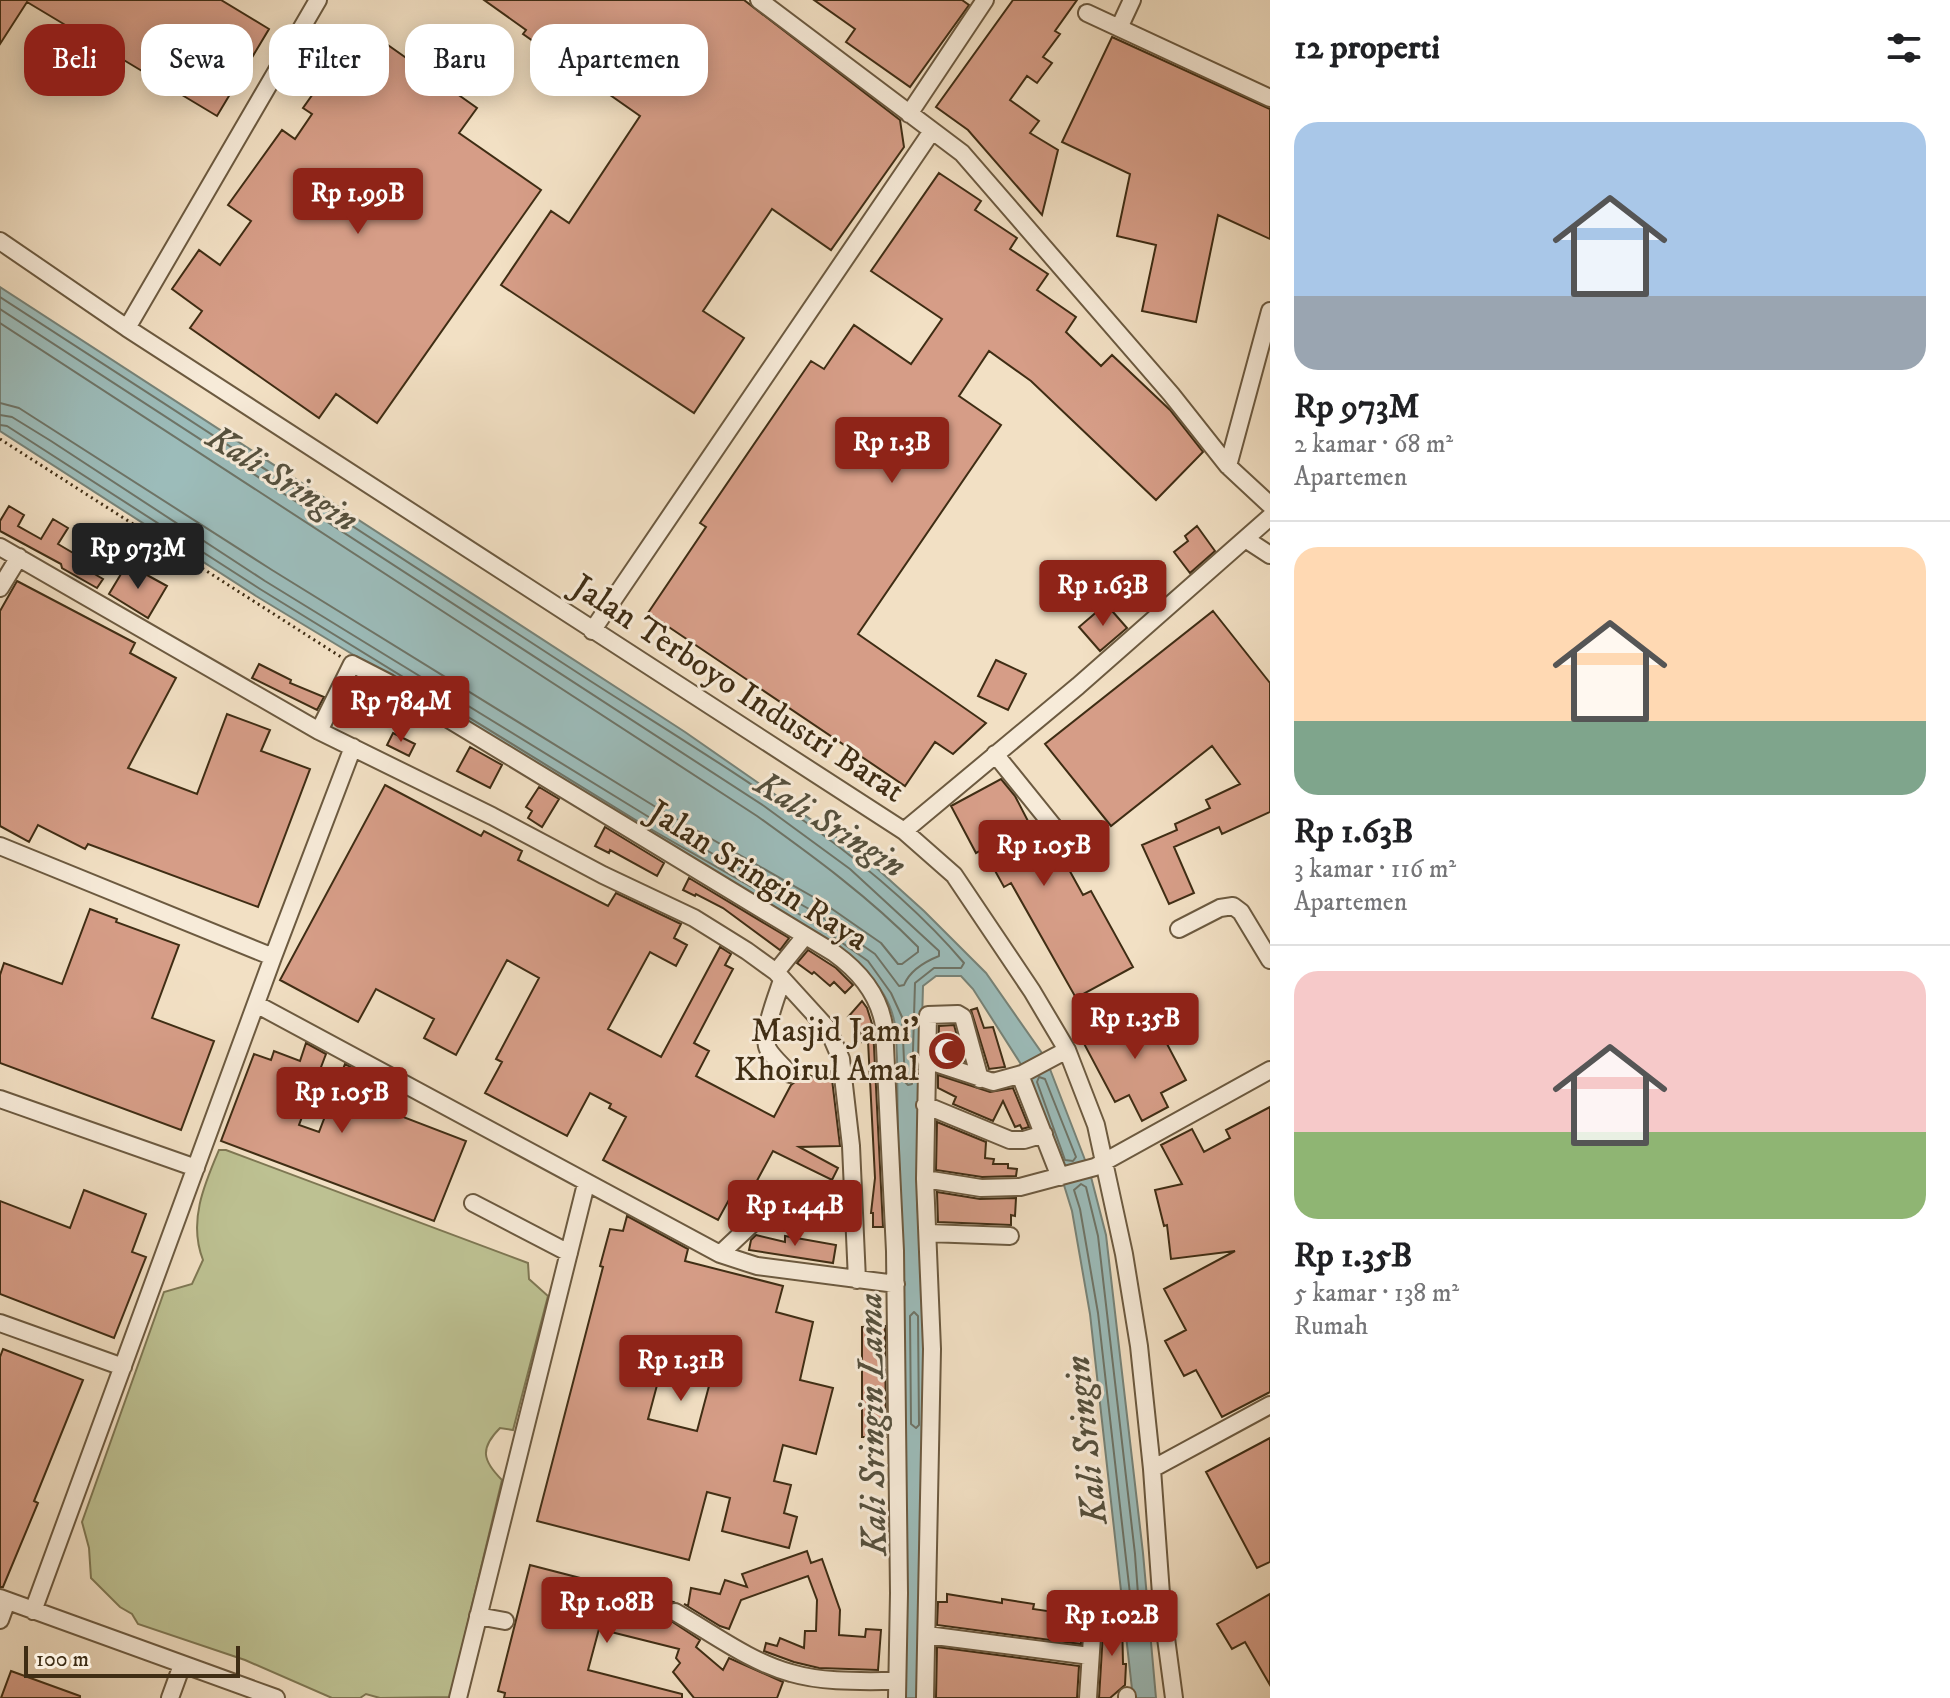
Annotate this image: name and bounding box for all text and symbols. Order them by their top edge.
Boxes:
chip: Beli [24,24,125,96]
chip: Sewa [141,24,253,96]
chip: Filter [269,24,389,96]
chip: Baru [405,24,514,96]
chip: Apartemen [530,24,708,96]
icon: filters [1882,26,1926,70]
text: 12 properti [1294,27,1440,69]
pin: Rp 1.99B [275,168,441,236]
icon: home [1538,174,1682,318]
text: Rp 1.99B [311,177,405,210]
text: Rp 973M [1294,386,1420,428]
water label: Kali Sringin [197,414,366,543]
pin: Rp 1.3B [818,417,966,485]
text: Rp 1.3B [853,426,931,459]
text: 2 kamar · 68 m² [1294,428,1453,461]
text: Apartemen [1294,461,1407,494]
pin: Rp 973M [64,523,212,591]
text: Rp 973M [90,532,186,565]
pin: Rp 1.63B [1020,560,1186,628]
street label: Jalan Terboyo Industri Barat [561,564,912,812]
text: Rp 1.63B [1057,569,1149,602]
icon: home [1538,599,1682,743]
pin: Rp 784M [327,676,475,744]
text: Rp 784M [350,685,452,718]
water label: Kali Sringin [745,760,914,889]
street label: Jalan Sringin Raya [638,790,876,961]
text: Rp 1.63B [1294,811,1413,853]
pin: Rp 1.05B [961,820,1127,888]
text: Rp 1.05B [997,829,1092,862]
text: 3 kamar · 116 m² [1294,853,1456,886]
text: Apartemen [1294,886,1407,919]
pin: Rp 1.35B [1052,993,1218,1061]
text: Rp 1.35B [1090,1002,1180,1035]
place label: Masjid Jami' Khoirul Amal [734,1010,920,1091]
icon: home [1538,1023,1682,1167]
mosque icon: Masjid Jami' Khoirul Amal [926,1030,968,1072]
pin: Rp 1.05B [259,1067,425,1135]
text: Rp 1.05B [295,1076,390,1109]
pin: Rp 1.44B [712,1180,878,1248]
text: Rp 1.44B [746,1189,844,1222]
text: Rp 1.35B [1294,1235,1413,1277]
text: 5 kamar · 138 m² [1294,1277,1459,1310]
water label: Kali Sringin Lama [848,1292,898,1558]
text: Rumah [1294,1310,1368,1343]
pin: Rp 1.31B [598,1335,764,1403]
text: Rp 1.31B [637,1344,725,1377]
water label: Kali Sringin [1056,1353,1118,1529]
pin: Rp 1.08B [524,1577,690,1645]
text: Rp 1.08B [559,1586,655,1619]
pin: Rp 1.02B [1029,1590,1195,1658]
text: Rp 1.02B [1065,1599,1159,1632]
scale bar [24,1642,240,1678]
text: 100 m [36,1646,89,1673]

